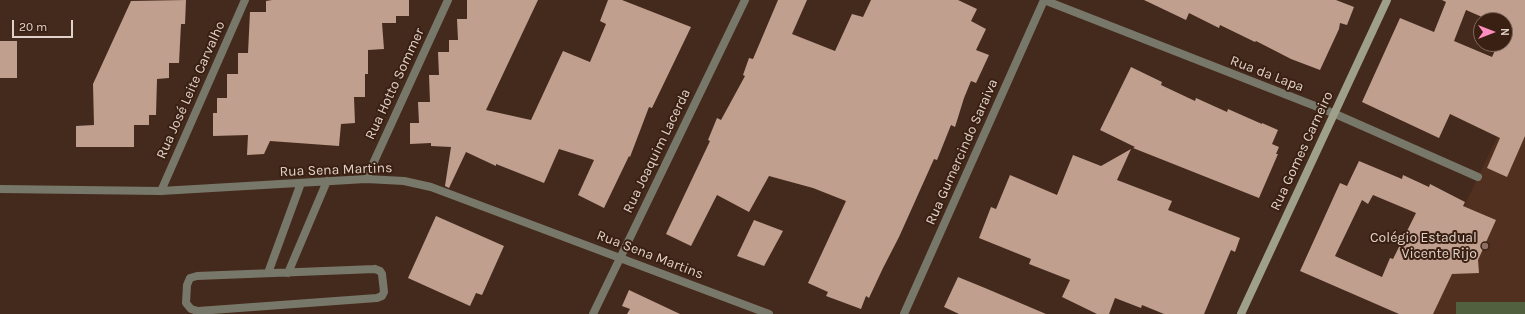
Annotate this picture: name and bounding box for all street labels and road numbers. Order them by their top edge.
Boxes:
street label: Rua José Leite Carvalho [153,19,229,161]
street label: Rua Hotto Sommer [362,26,428,142]
street label: Rua da Lapa [1228,52,1306,96]
street label: Rua Gumercindo Saraiva [922,76,1002,228]
street label: Rua Joaquim Lacerda [620,86,694,216]
street label: Rua Gomes Carneiro [1267,89,1337,213]
street label: Rua Sena Martins [279,160,393,180]
street label: Rua Sena Martins [594,227,706,283]

